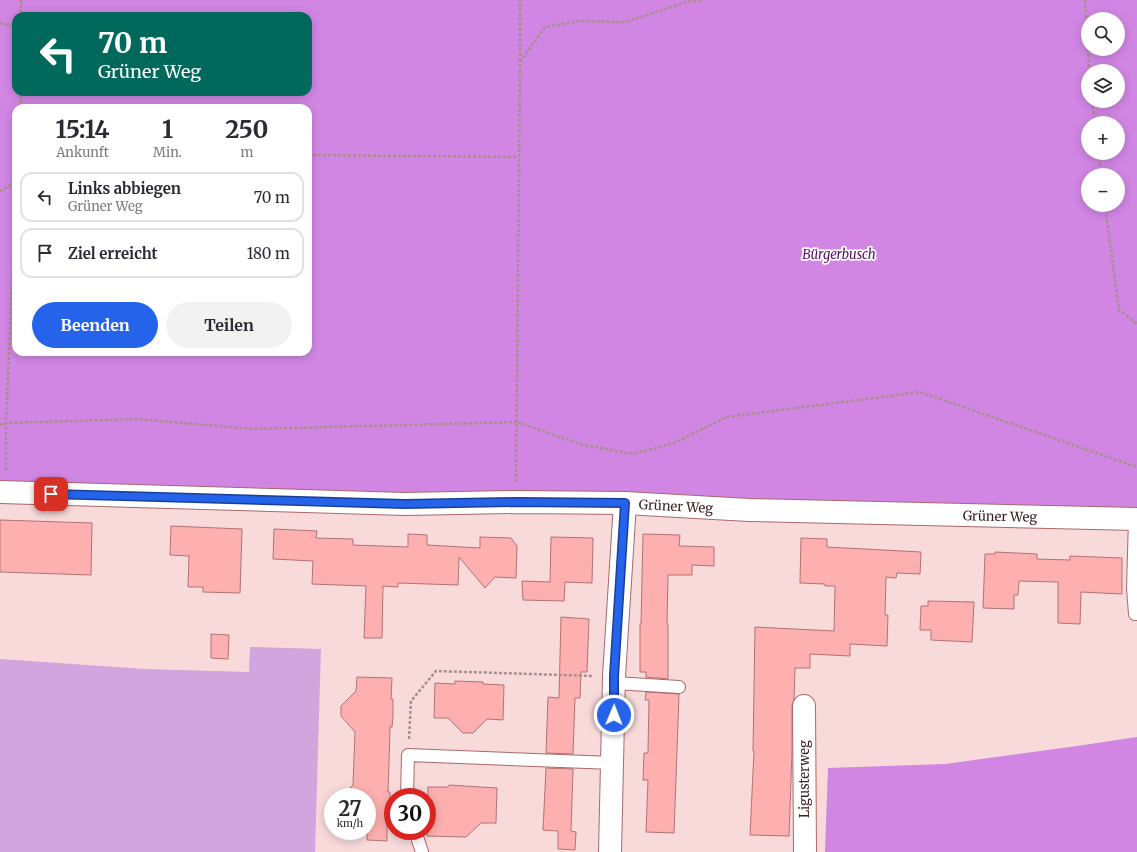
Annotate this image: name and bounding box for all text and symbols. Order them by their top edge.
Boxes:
map controls [1081,12,1125,212]
button: search [1081,12,1125,56]
text: 70 m [98,25,167,61]
icon: left [32,28,84,80]
text: Grüner Weg [98,60,201,83]
button: layers [1081,64,1125,108]
text: 15:14 [55,114,110,145]
text: 1 [162,114,173,145]
text: 250 [225,114,269,145]
button: + [1081,116,1125,160]
text: Ankunft [56,144,109,161]
text: Min. [153,144,182,161]
text: m [240,144,253,161]
button: − [1081,168,1125,212]
text: Links abbiegen [68,179,181,198]
icon: left [34,186,56,208]
text: 70 m [254,188,290,207]
text: Grüner Weg [68,198,143,215]
icon: arrive [34,242,56,264]
text: Ziel erreicht [68,244,158,263]
text: 180 m [247,244,290,263]
park label: Bürgerbusch [802,246,876,263]
button: Beenden [32,302,158,348]
button: Teilen [166,302,292,348]
pin [34,477,68,511]
icon: arrive [40,483,62,505]
street label: Grüner Weg [638,496,714,517]
street label: Grüner Weg [963,507,1038,526]
position arrow [593,694,635,736]
street label: Ligusterweg [796,740,813,818]
speed limit sign: 30 [384,788,436,840]
text: 27 [338,796,362,821]
text: km/h [337,817,363,830]

